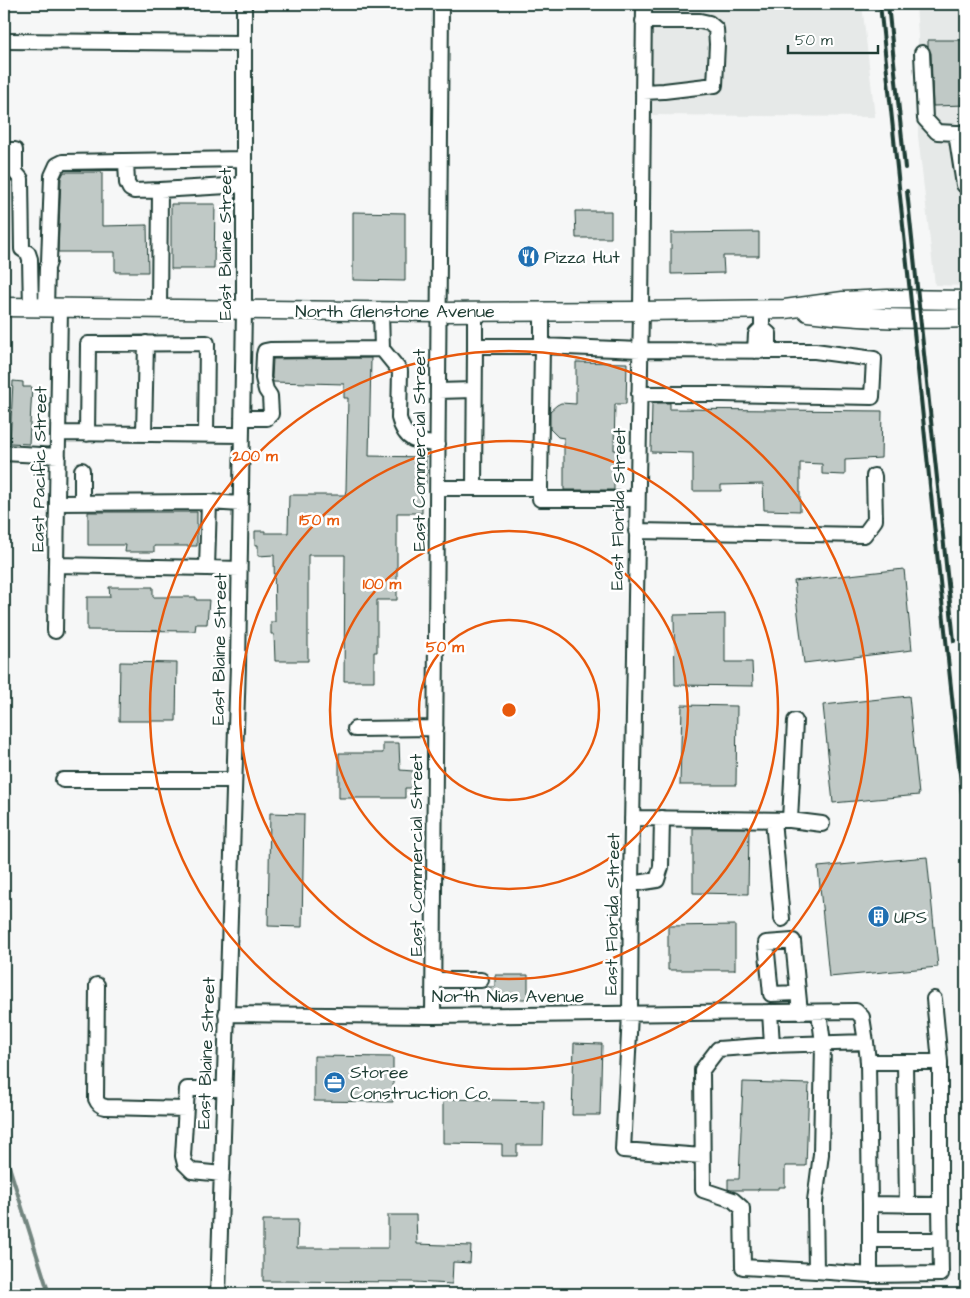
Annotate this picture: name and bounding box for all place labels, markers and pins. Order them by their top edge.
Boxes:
restaurant icon: Pizza Hut [516,245,540,269]
place label: Pizza Hut [544,245,620,270]
centre of rings [500,701,518,719]
building icon: UPS [866,905,890,929]
place label: UPS [894,905,927,930]
place label: Storee Construction Co. [350,1060,490,1106]
office icon: Storee Construction Co. [322,1070,346,1094]

